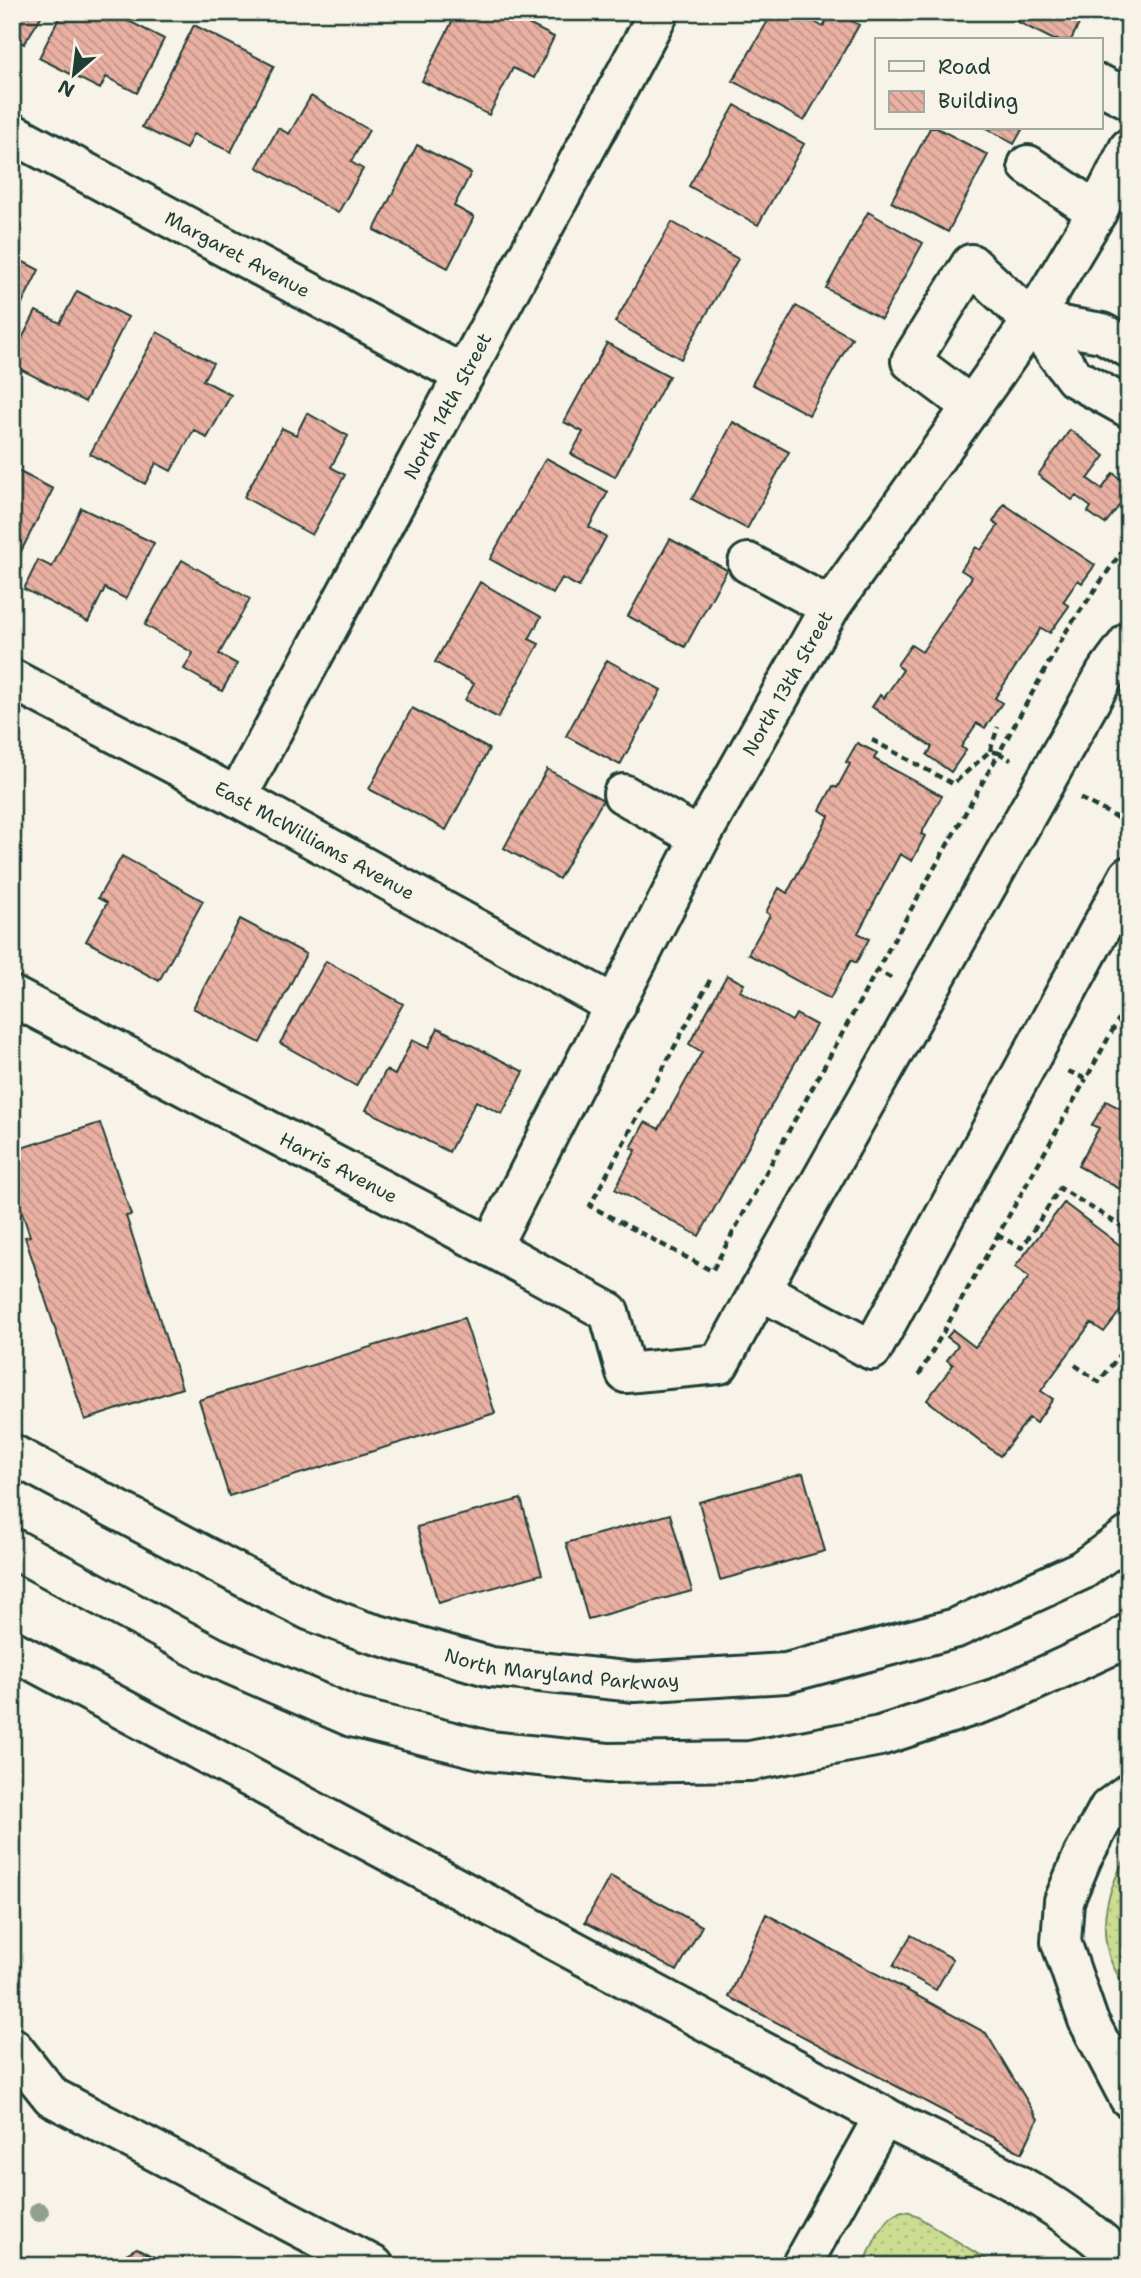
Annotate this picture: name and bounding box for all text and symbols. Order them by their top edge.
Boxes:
north arrow [38,38,108,108]
legend [875,38,1102,130]
text: Road [938,53,991,81]
text: N [54,74,79,103]
text: Building [938,87,1018,115]
street label: Margaret Avenue [161,205,315,303]
street label: North 14th Street [398,328,497,484]
street label: North 13th Street [736,606,838,760]
street label: East McWilliams Avenue [210,775,419,905]
street label: Harris Avenue [275,1126,402,1209]
street label: North Maryland Parkway [442,1642,680,1695]

